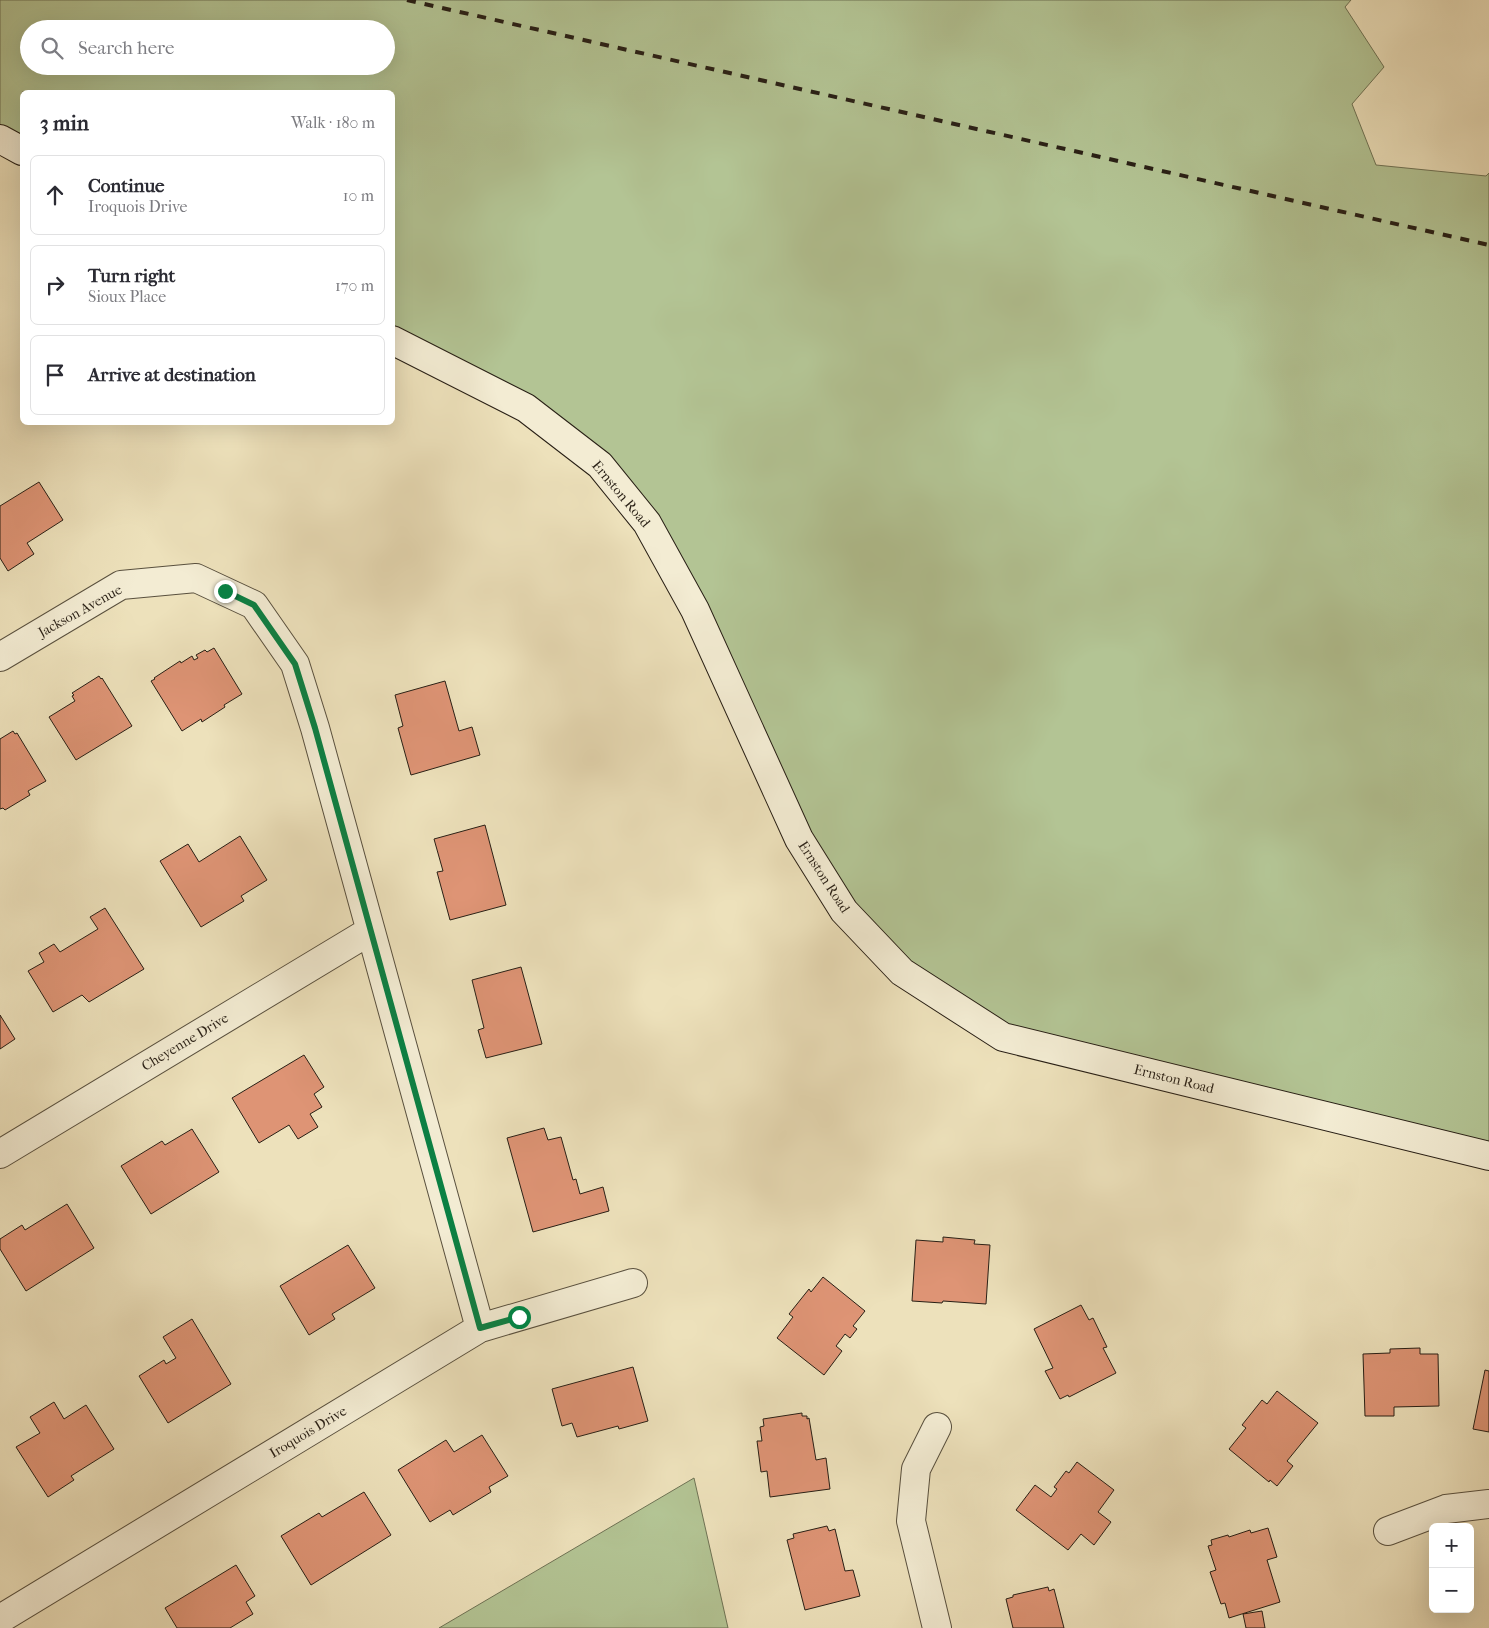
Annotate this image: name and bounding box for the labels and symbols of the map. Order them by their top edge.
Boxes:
street label: Ernston Road [588,457,654,531]
route end [214,580,237,603]
street label: Jackson Avenue [34,581,125,642]
street label: Ernston Road [795,838,854,916]
street label: Cheyenne Drive [138,1009,232,1075]
street label: Ernston Road [1132,1061,1216,1097]
route start [508,1306,531,1329]
street label: Iroquois Drive [266,1402,350,1462]

